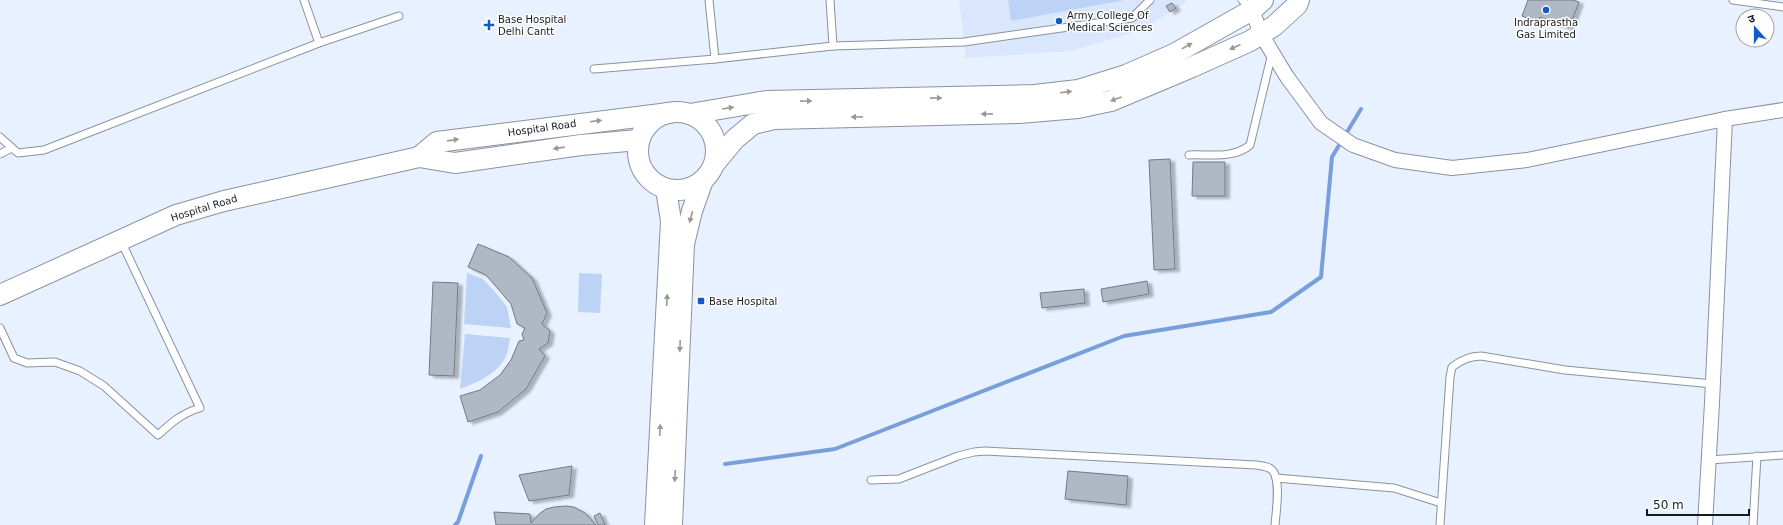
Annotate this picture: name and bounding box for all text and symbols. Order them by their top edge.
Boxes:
marker: Indraprastha Gas Limited [1541,5,1551,15]
north arrow [1735,8,1775,48]
place label: Army College Of Medical Sciences [1067,10,1152,33]
text: उ [1746,12,1757,26]
place label: Base Hospital Delhi Cantt [498,14,566,37]
marker: Army College Of Medical Sciences [1054,16,1064,26]
place label: Indraprastha Gas Limited [1514,17,1578,40]
marker: Base Hospital Delhi Cantt [483,19,495,31]
one-way arrow [1181,43,1193,50]
one-way arrow [1230,44,1241,50]
one-way arrow [1060,88,1072,95]
one-way arrow [930,94,942,101]
one-way arrow [800,97,812,104]
one-way arrow [1110,97,1122,103]
one-way arrow [722,105,734,111]
one-way arrow [980,111,993,117]
one-way arrow [850,114,863,120]
street label: Hospital Road [507,118,577,138]
one-way arrow [590,118,602,124]
one-way arrow [447,137,459,143]
one-way arrow [553,145,565,151]
street label: Hospital Road [169,193,239,223]
one-way arrow [688,211,694,223]
one-way arrow [663,294,670,306]
marker: Base Hospital [696,296,706,306]
place label: Base Hospital [709,296,777,307]
one-way arrow [677,340,683,353]
one-way arrow [657,423,663,436]
one-way arrow [671,470,678,482]
scale bar [1647,491,1749,517]
text: 50 m [1653,498,1684,512]

